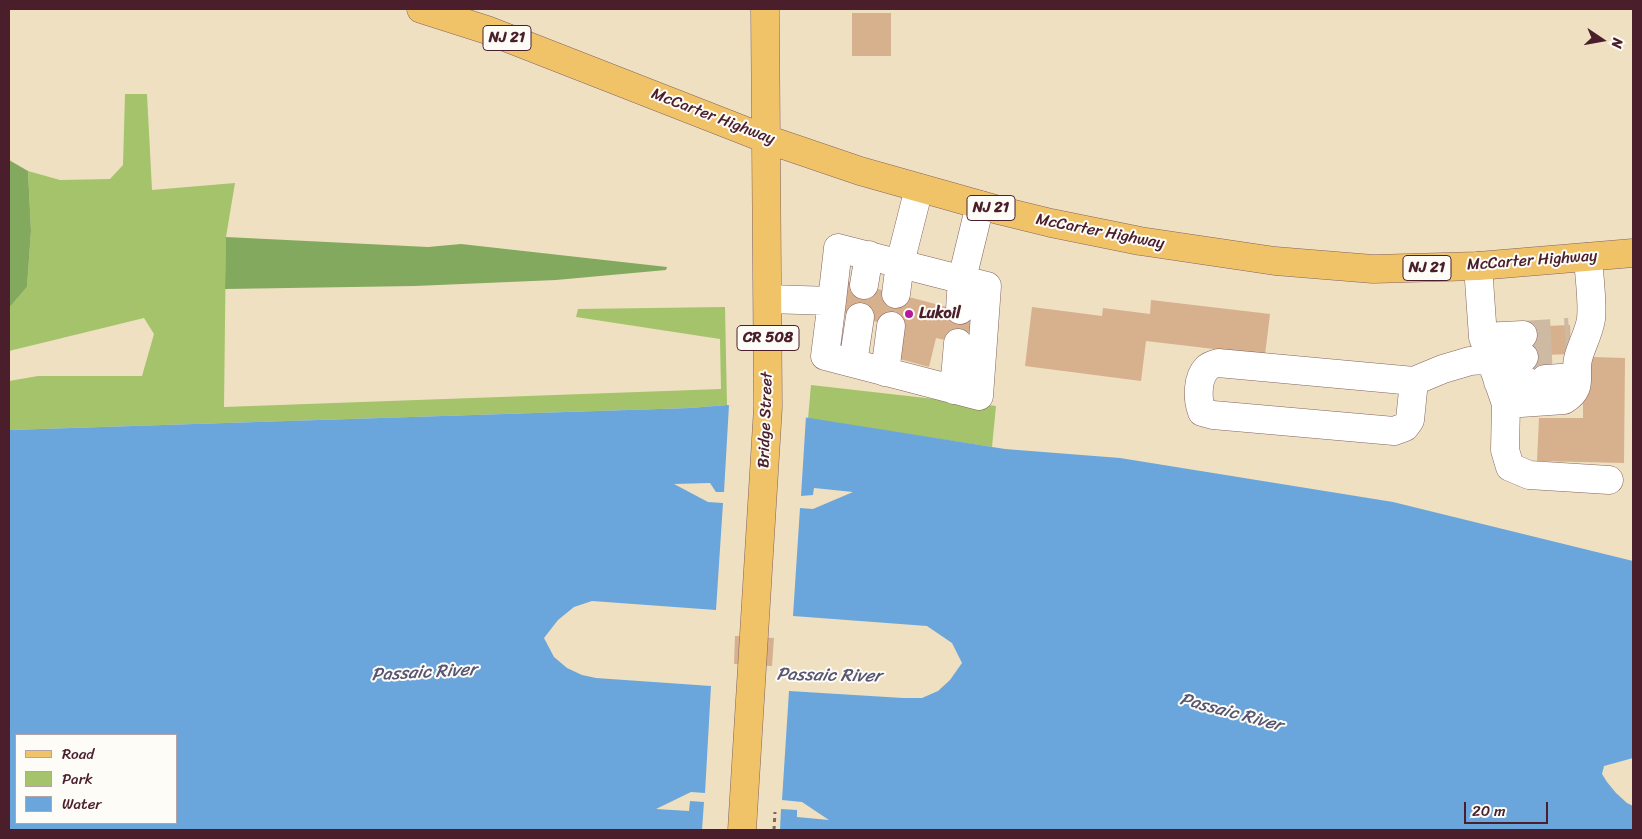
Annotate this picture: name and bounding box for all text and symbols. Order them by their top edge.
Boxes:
north arrow [1577,15,1627,65]
road number: NJ 21 [483,26,531,50]
text: N [1604,36,1630,51]
street label: McCarter Highway [649,85,777,149]
road number: NJ 21 [967,196,1015,220]
street label: McCarter Highway [1034,210,1166,254]
street label: McCarter Highway [1466,247,1598,275]
road number: NJ 21 [1403,256,1451,280]
place label: Lukoil [919,304,961,324]
marker: Lukoil [903,308,915,320]
road number: CR 508 [737,326,799,350]
street label: Bridge Street [755,371,777,469]
water label: Passaic River [371,659,477,687]
water label: Passaic River [776,664,882,688]
water label: Passaic River [1177,689,1285,737]
legend [15,734,178,824]
text: Road [62,741,94,767]
text: Park [62,766,93,792]
text: Water [62,791,102,817]
scale bar [1467,792,1551,824]
text: 20 m [1472,798,1506,824]

